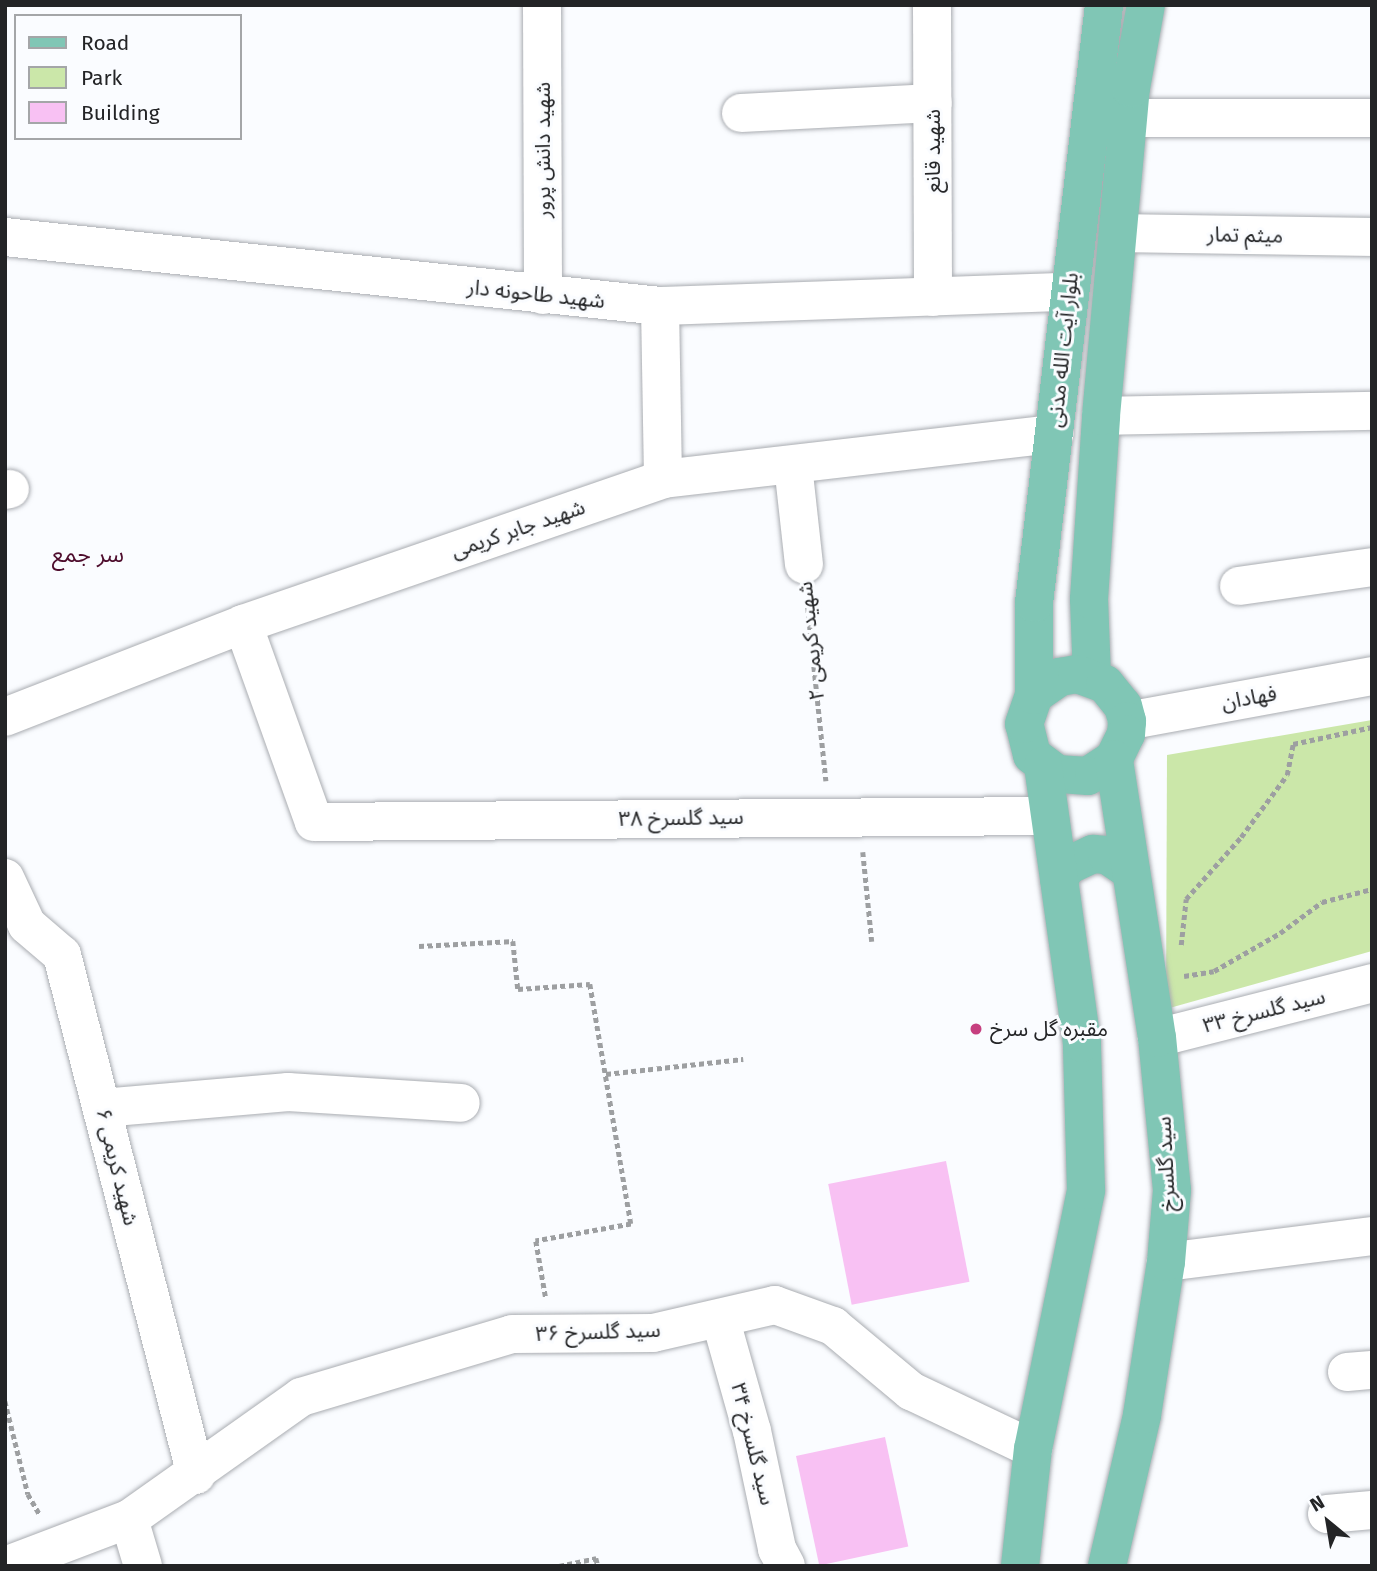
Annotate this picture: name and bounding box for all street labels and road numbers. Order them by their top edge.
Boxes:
street label: شهید دانش پرور [530,82,556,218]
street label: شهید قانع [920,109,946,193]
street label: میثم تمار [1207,222,1283,248]
street label: بلوار آیت الله مدنی [1042,271,1084,429]
street label: شهيد طاحونه دار [466,274,606,314]
street label: شهید جابر کریمی [448,494,588,564]
street label: شهید کریمی ۲ [792,580,830,702]
street label: فهادان [1219,681,1279,715]
street label: سید گلسرخ ۳۸ [618,804,744,832]
street label: سید گلسرخ ۳۳ [1200,984,1328,1038]
street label: شهید کریمی ۶ [90,1106,144,1228]
street label: سید گلسرخ [1151,1116,1181,1212]
street label: سید گلسرخ ۳۶ [535,1317,661,1347]
street label: سید گلسرخ ۳۴ [726,1380,780,1508]

